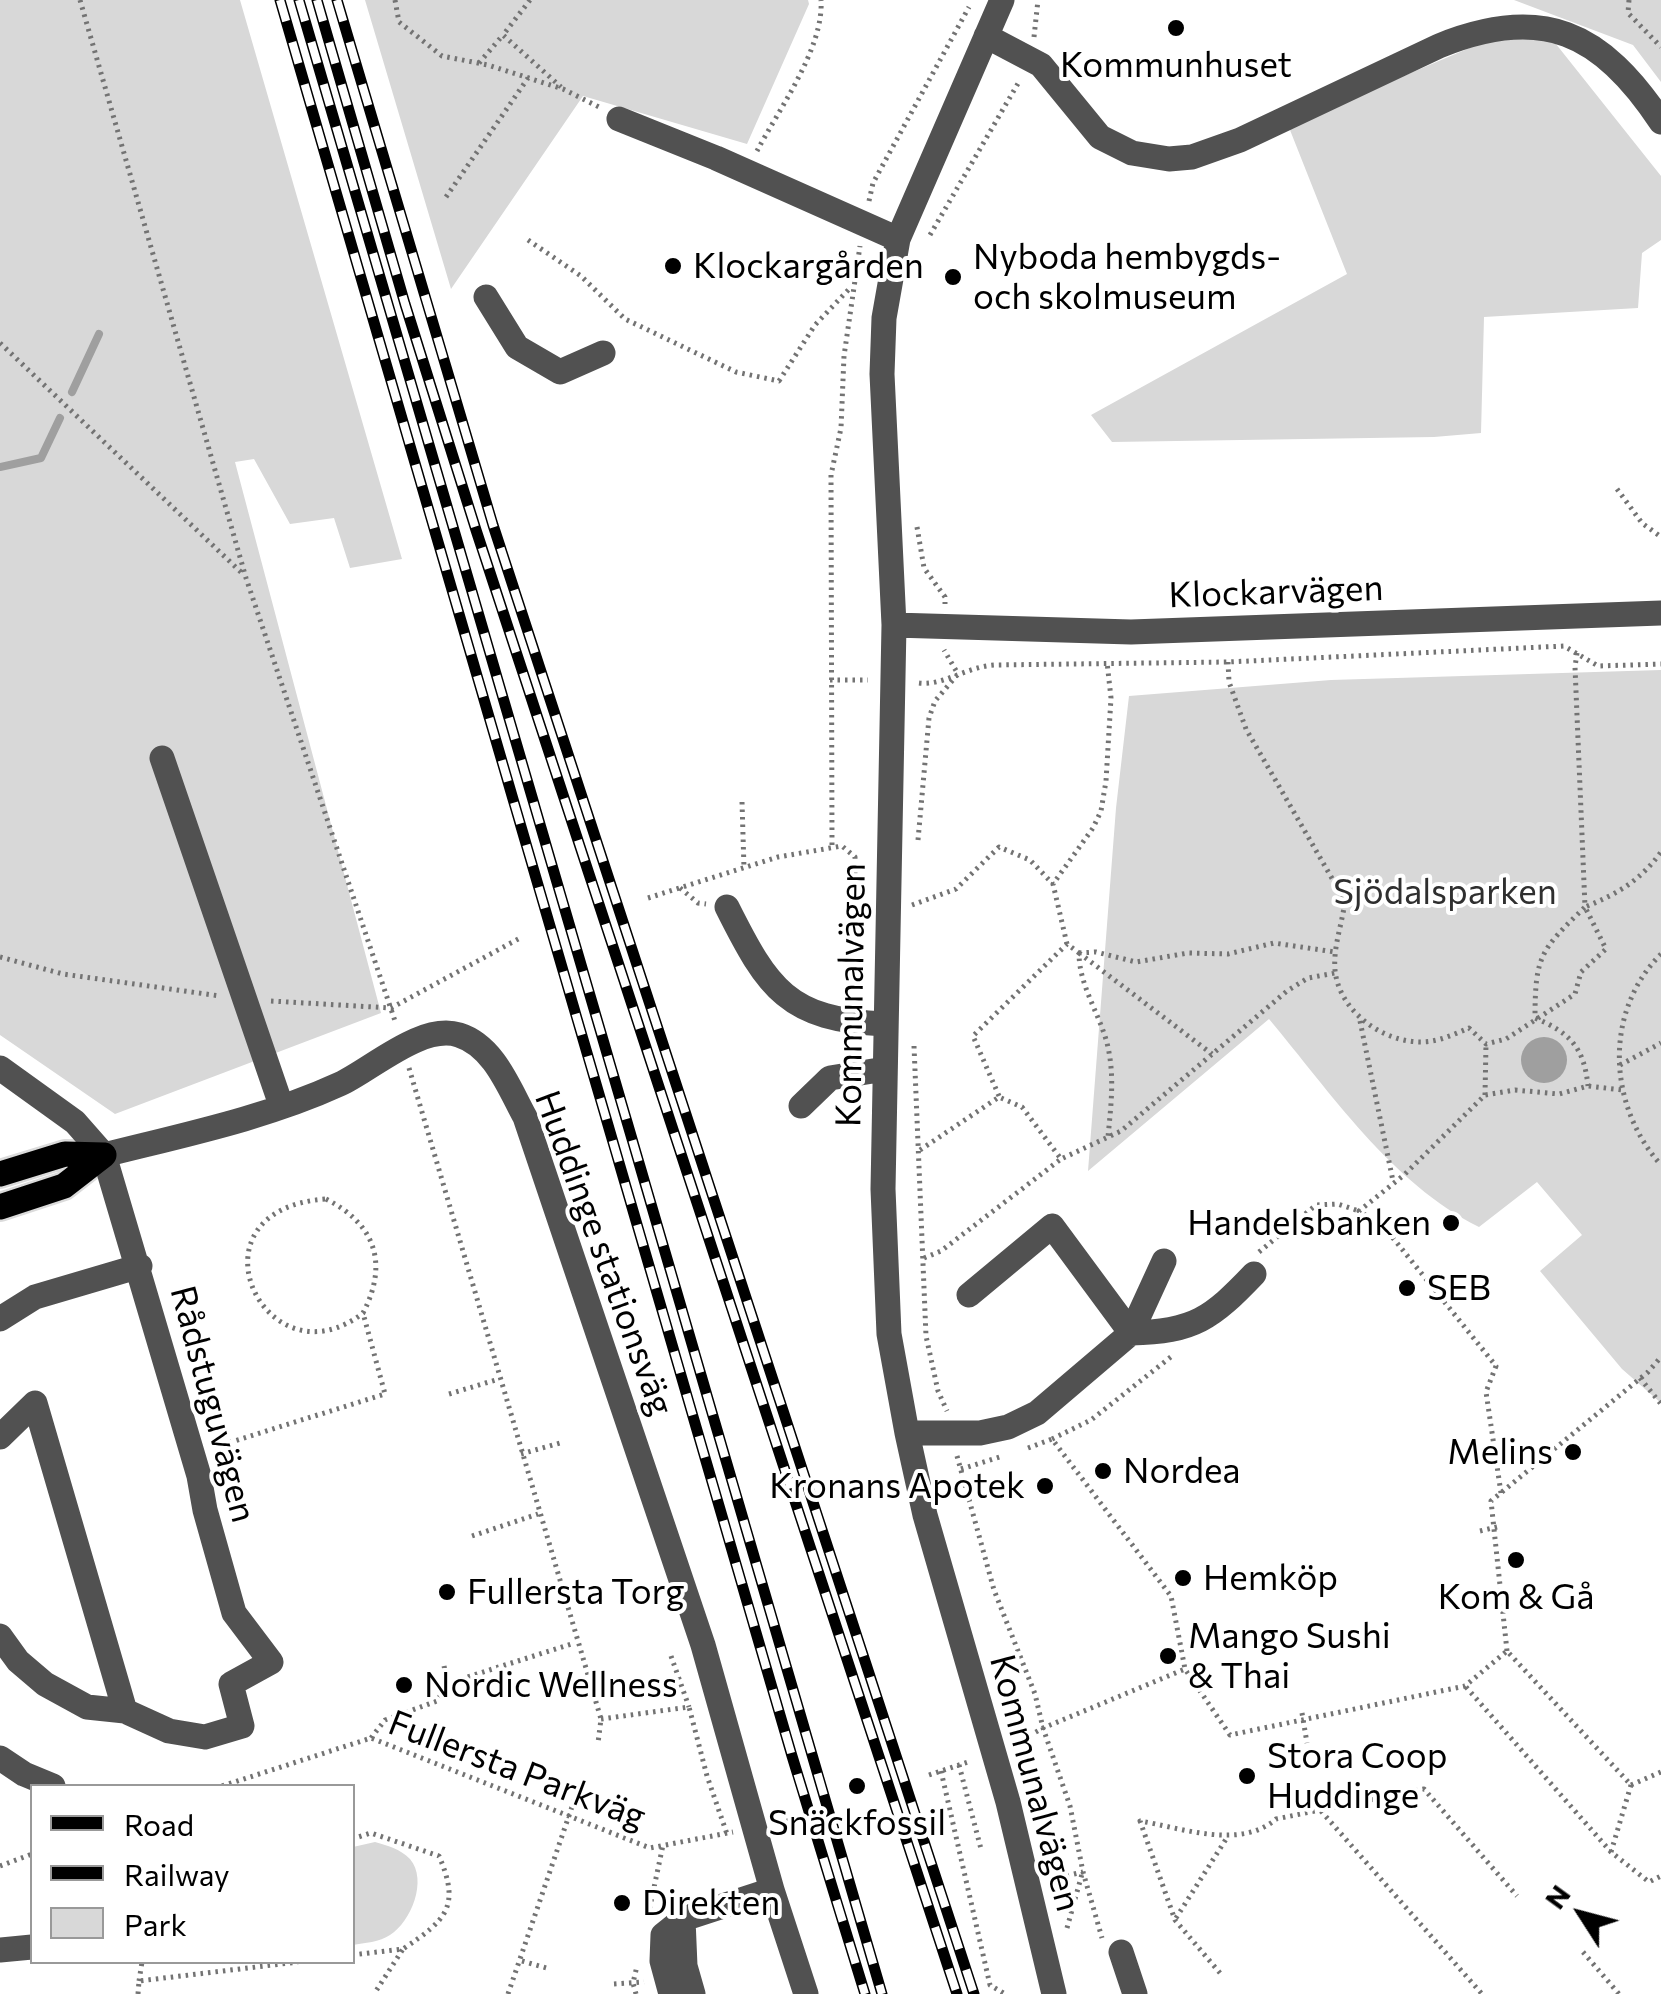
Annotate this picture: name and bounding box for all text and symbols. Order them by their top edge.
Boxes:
marker: Kommunhuset [1165,17,1187,39]
place label: Kommunhuset [1060,44,1292,86]
place label: Nyboda hembygds- och skolmuseum [973,236,1281,318]
place label: Klockargården [693,245,924,287]
marker: Klockargården [662,255,684,277]
marker: Nyboda hembygds- och skolmuseum [942,266,964,288]
street label: Klockarvägen [1168,567,1384,617]
street label: Kommunalvägen [828,863,874,1127]
park label: Sjödalsparken [1333,871,1557,913]
street label: Huddinge stationsväg [526,1085,682,1421]
place label: Handelsbanken [1187,1202,1431,1244]
marker: Handelsbanken [1440,1212,1462,1234]
place label: SEB [1427,1267,1491,1309]
marker: SEB [1396,1277,1418,1299]
street label: Rådstuguvägen [161,1281,265,1527]
place label: Melins [1447,1431,1553,1473]
marker: Melins [1562,1441,1584,1463]
place label: Nordea [1123,1450,1241,1492]
marker: Nordea [1092,1460,1114,1482]
place label: Kronans Apotek [769,1465,1025,1507]
marker: Kronans Apotek [1034,1475,1056,1497]
marker: Kom & Gå [1505,1549,1527,1571]
place label: Hemköp [1203,1557,1338,1599]
marker: Hemköp [1172,1567,1194,1589]
place label: Fullersta Torg [467,1571,685,1613]
place label: Kom & Gå [1438,1576,1594,1618]
marker: Fullersta Torg [436,1581,458,1603]
place label: Mango Sushi & Thai [1188,1615,1391,1697]
marker: Mango Sushi & Thai [1157,1645,1179,1667]
street label: Kommunalvägen [981,1650,1089,1916]
place label: Nordic Wellness [424,1664,678,1706]
marker: Nordic Wellness [393,1674,415,1696]
street label: Fullersta Parkväg [383,1702,651,1838]
place label: Stora Coop Huddinge [1267,1735,1447,1817]
marker: Stora Coop Huddinge [1236,1765,1258,1787]
marker: Snäckfossil [846,1775,868,1797]
legend [30,1784,355,1964]
place label: Snäckfossil [768,1802,946,1844]
text: Road [124,1805,194,1842]
text: Railway [124,1855,230,1892]
north arrow [1531,1864,1631,1964]
text: N [1537,1878,1577,1915]
place label: Direkten [642,1882,780,1924]
marker: Direkten [611,1892,633,1914]
text: Park [124,1905,187,1942]

